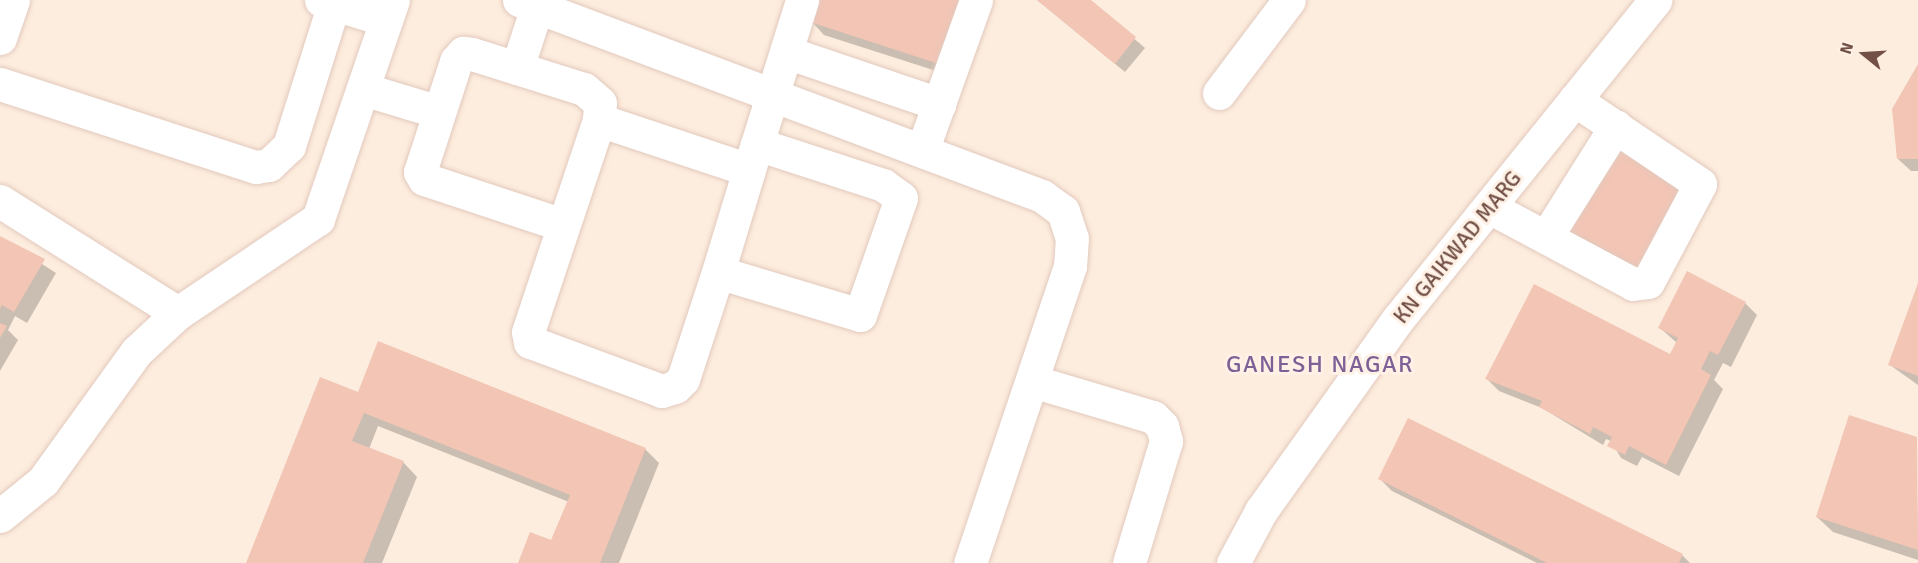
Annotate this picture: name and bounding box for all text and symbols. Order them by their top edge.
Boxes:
north arrow [1834,24,1894,84]
text: N [1836,40,1858,57]
street label: KN GAIKWAD MARG [1387,165,1527,329]
district label: GANESH NAGAR [1226,351,1414,379]

